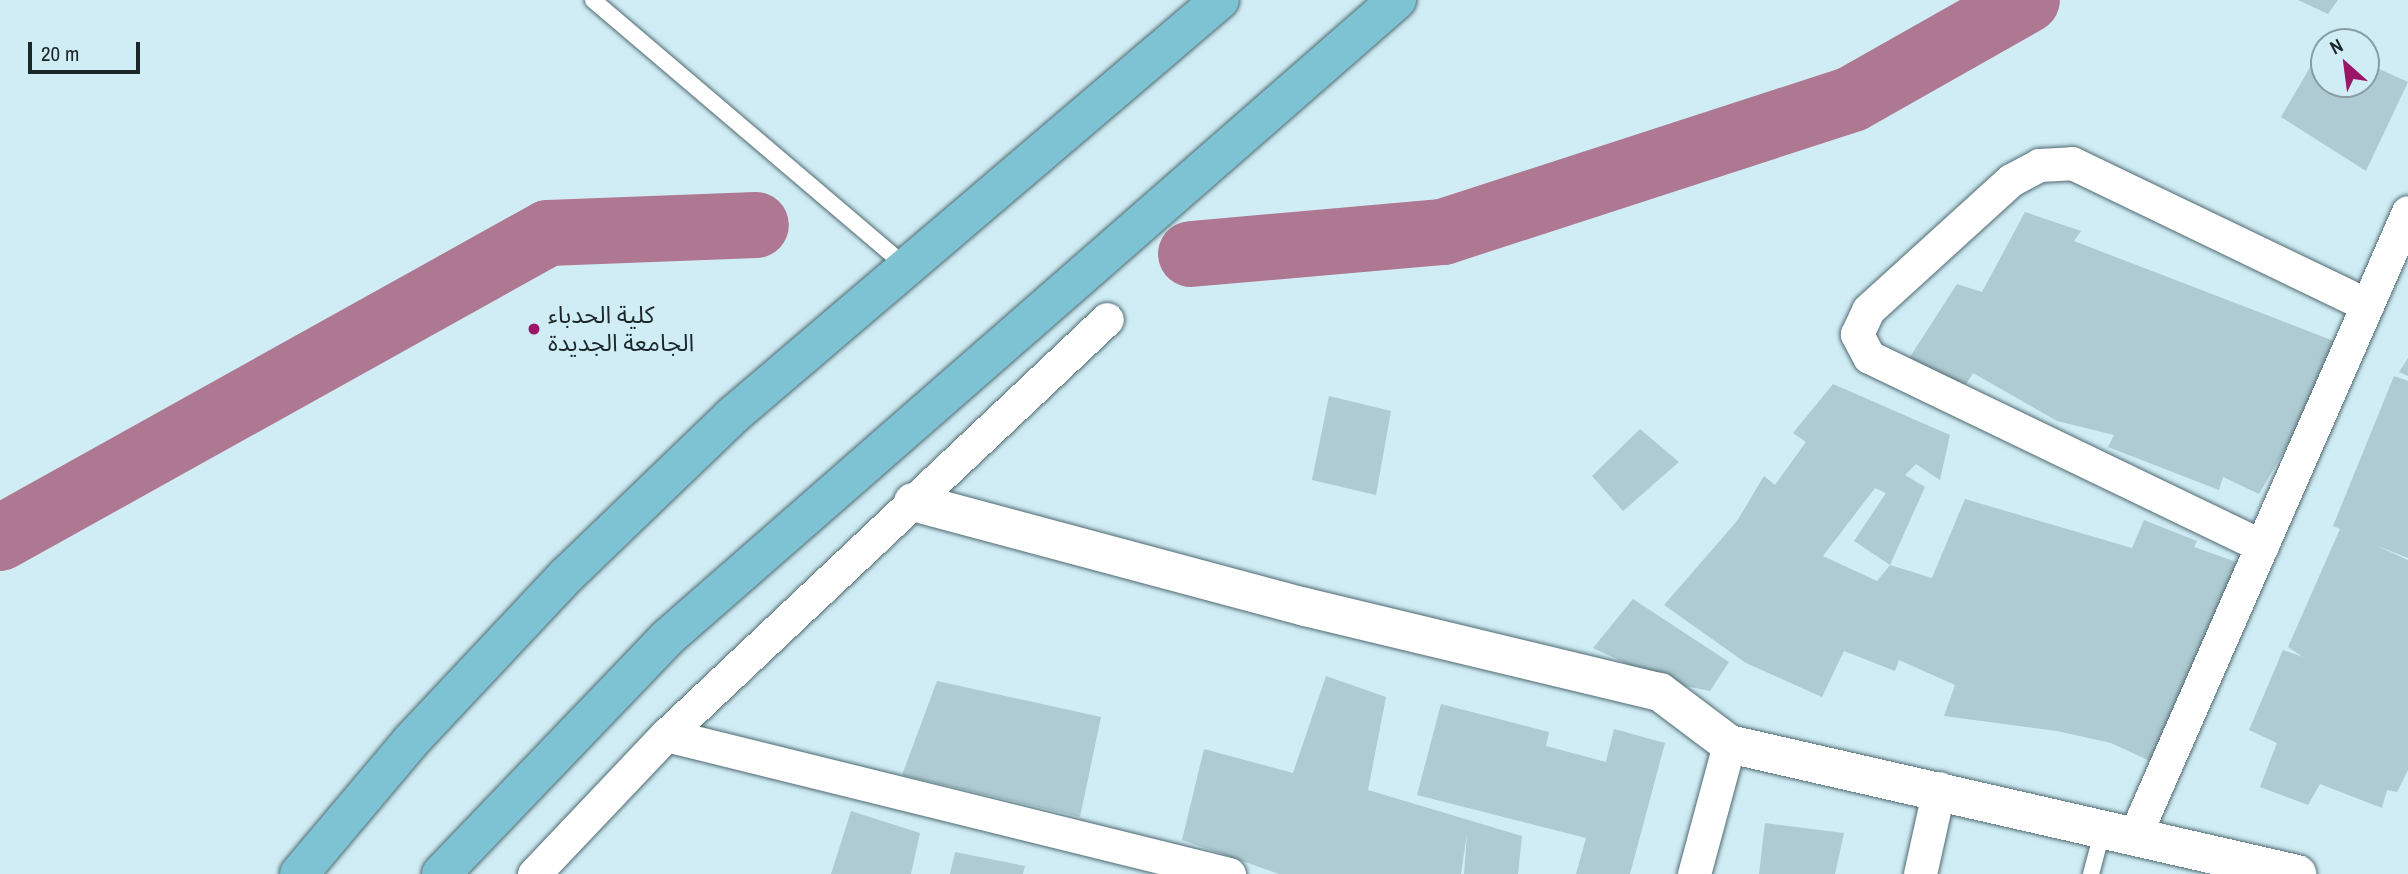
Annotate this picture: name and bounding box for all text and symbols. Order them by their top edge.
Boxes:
scale bar [32,28,144,72]
north arrow [2310,28,2380,98]
text: N [2325,32,2347,60]
text: 20 m [41,39,79,68]
place label: كلية الحدباء الجامعة الجديدة [548,301,694,357]
marker: كلية الحدباء الجامعة الجديدة [526,321,542,337]

